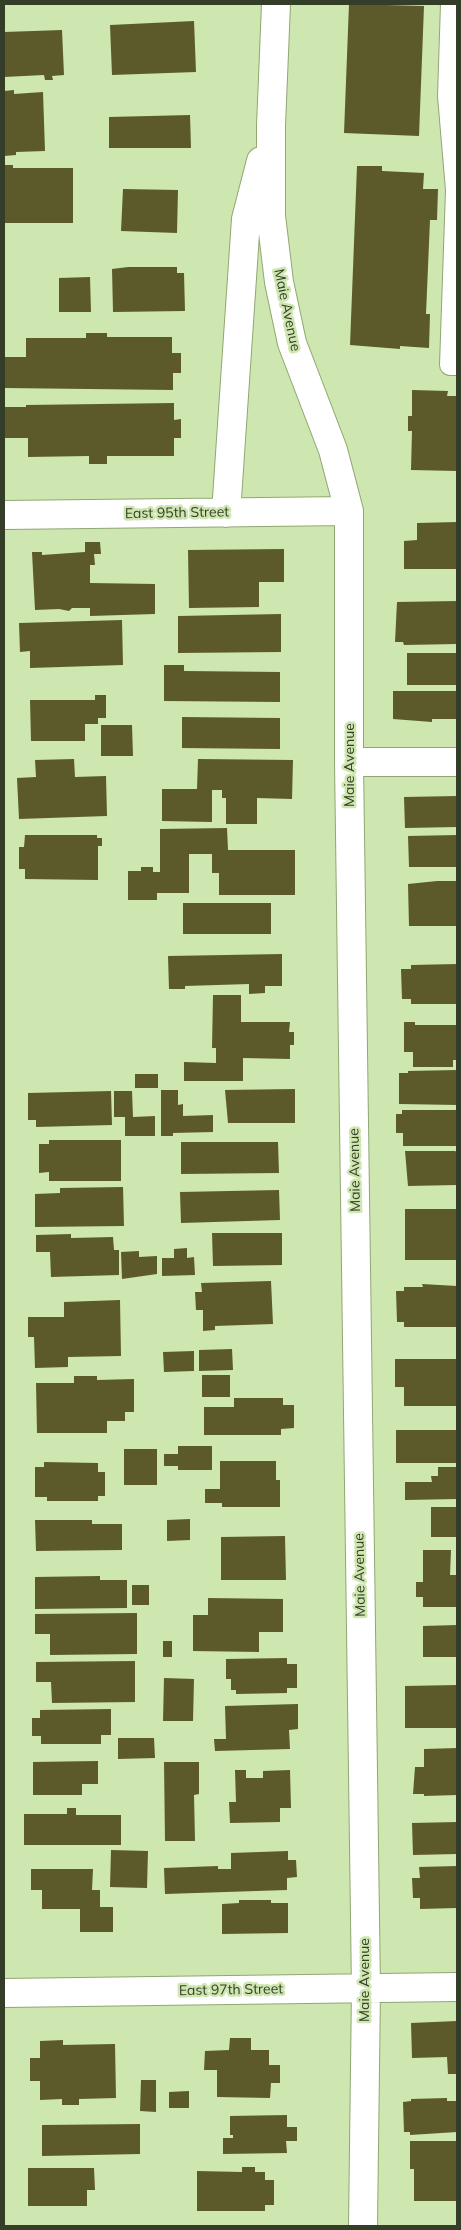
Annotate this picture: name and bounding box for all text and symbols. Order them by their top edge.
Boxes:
street label: Maie Avenue [270,267,304,353]
street label: East 95th Street [125,504,229,522]
street label: Maie Avenue [342,723,358,807]
street label: Maie Avenue [346,1128,364,1212]
street label: Maie Avenue [351,1533,369,1617]
street label: Maie Avenue [357,1938,373,2022]
street label: East 97th Street [179,1981,283,1999]

